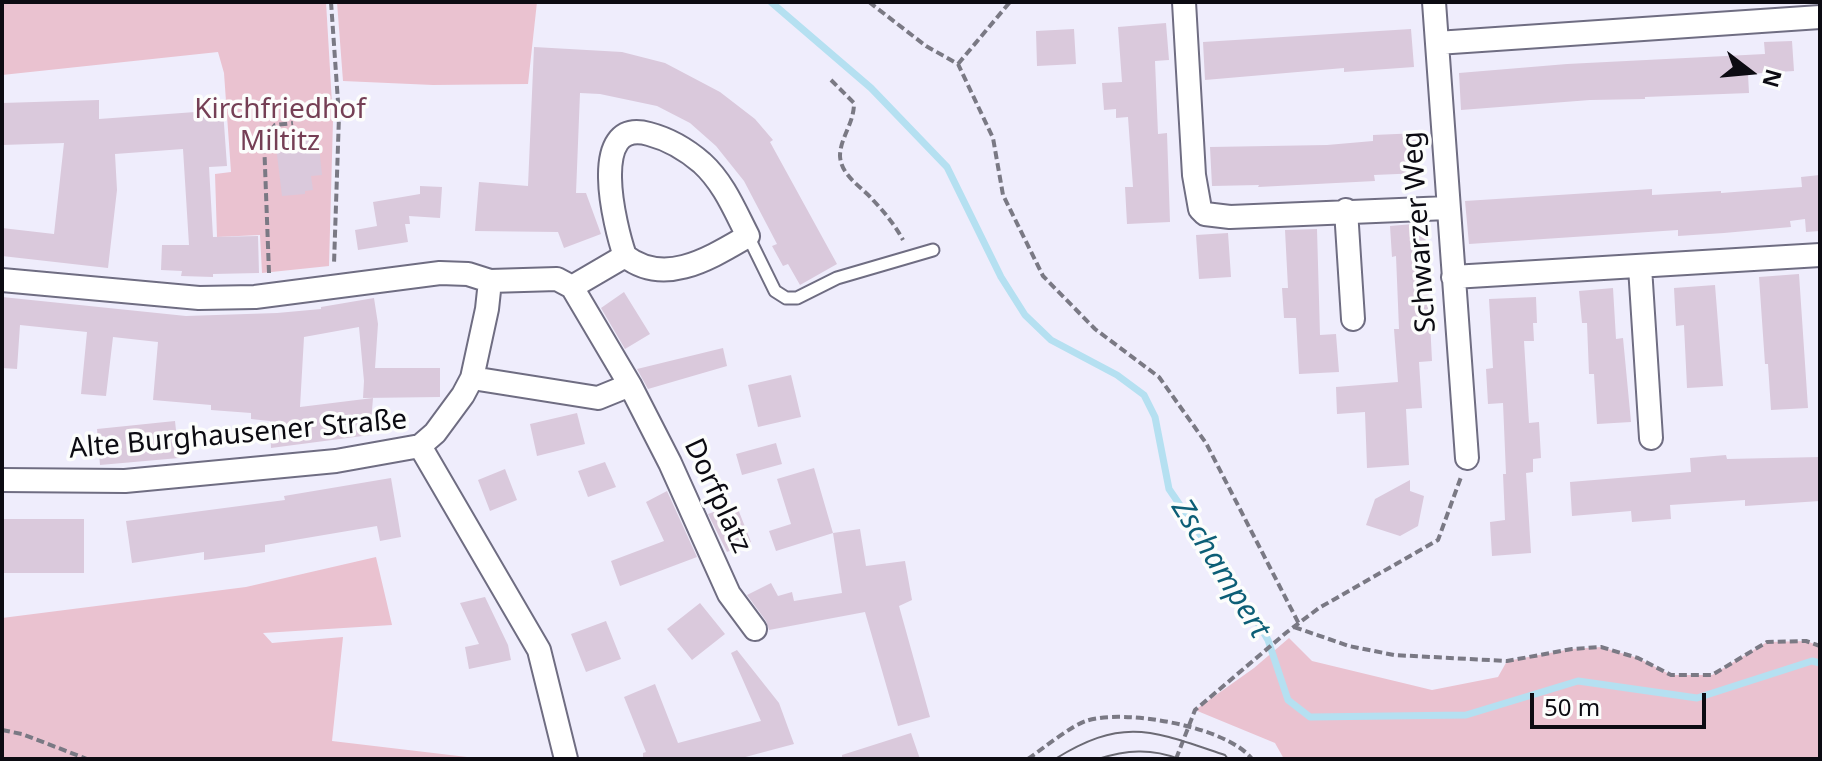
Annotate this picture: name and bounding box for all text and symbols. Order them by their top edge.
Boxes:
north arrow [1710,32,1790,112]
text: N [1756,66,1790,91]
park label: Kirchfriedhof Miltitz [194,93,366,159]
street label: Schwarzer Weg [1396,130,1444,334]
street label: Alte Burghausener Straße [67,403,409,467]
street label: Dorfplatz [676,434,758,558]
water label: Zschampert [1163,493,1277,645]
scale bar [1534,677,1710,727]
text: 50 m [1544,690,1600,723]

